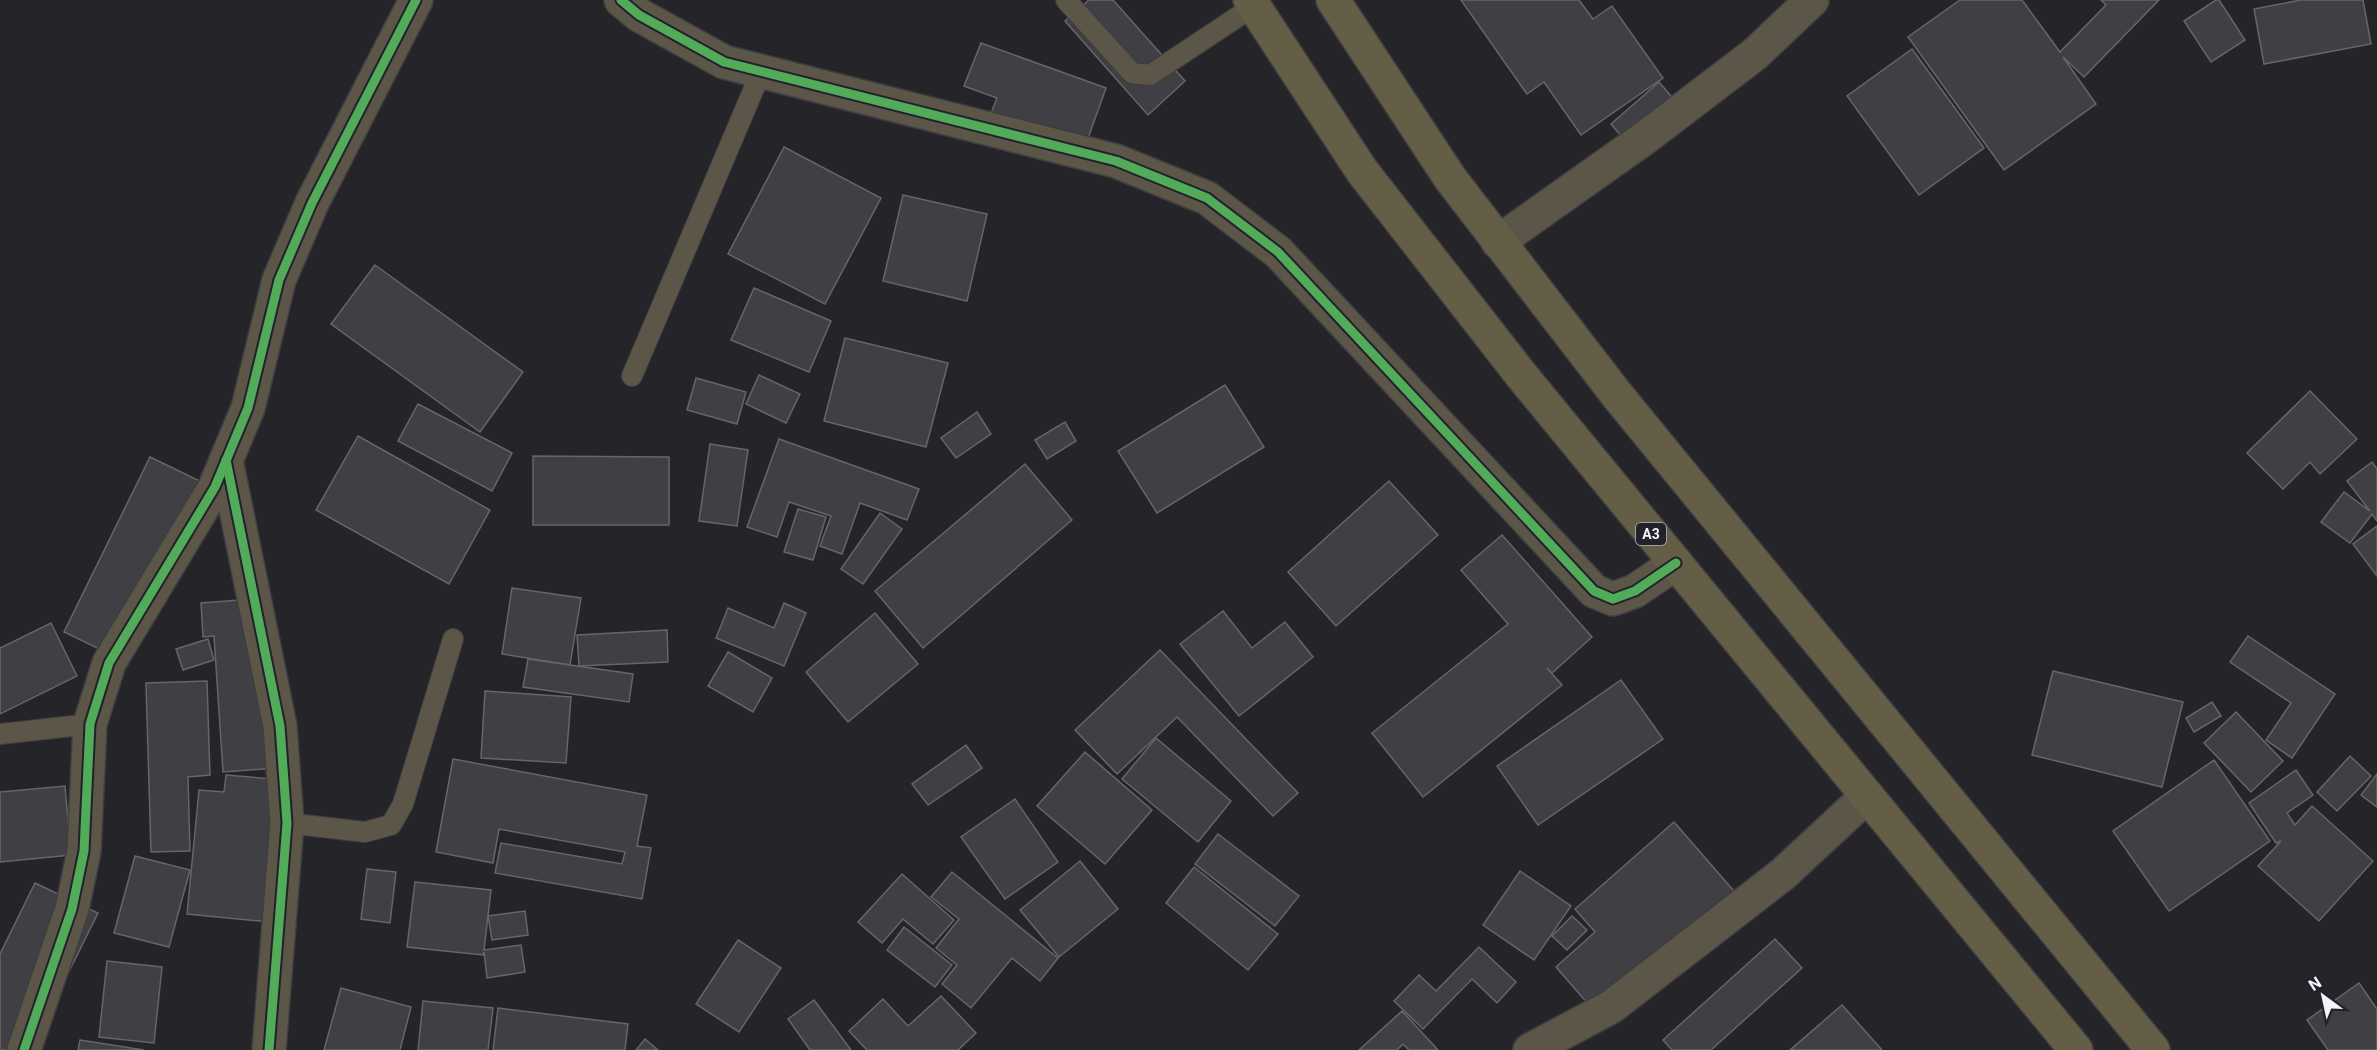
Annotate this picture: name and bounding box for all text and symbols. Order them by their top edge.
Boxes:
road number: A3 [1636,523,1666,545]
north arrow [2293,966,2353,1026]
text: N [2305,973,2325,995]

